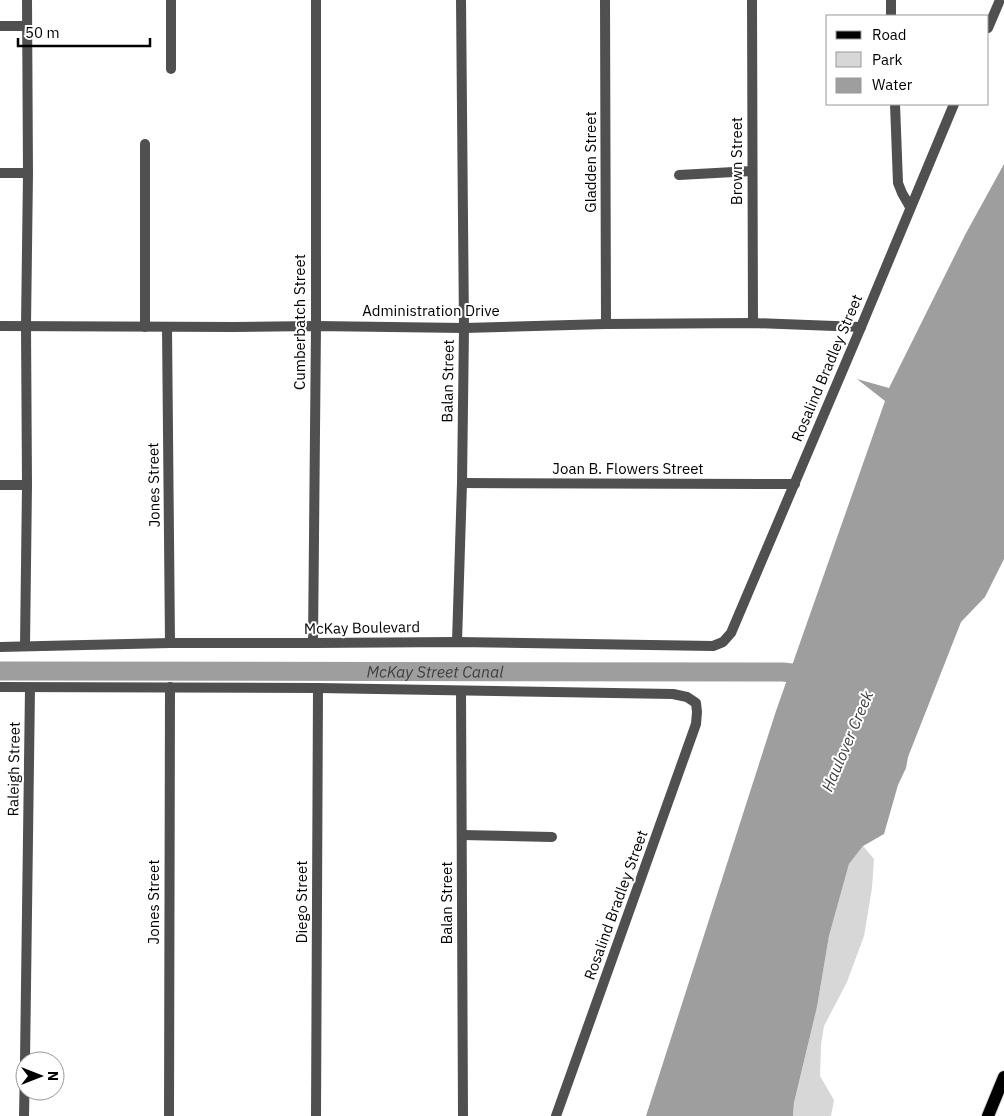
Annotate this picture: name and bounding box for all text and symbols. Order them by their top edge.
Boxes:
scale bar [18,15,150,47]
legend [826,15,989,105]
text: 50 m [25,23,60,42]
text: Road [872,25,907,44]
text: Park [872,50,902,69]
text: Water [872,75,913,94]
street label: Gladden Street [581,111,600,213]
street label: Brown Street [727,117,746,205]
street label: Cumberbatch Street [290,254,309,390]
street label: Rosalind Bradley Street [787,291,866,444]
street label: Administration Drive [362,301,500,320]
street label: Balan Street [437,339,458,423]
street label: Jones Street [143,442,164,528]
street label: Joan B. Flowers Street [552,459,704,478]
street label: McKay Boulevard [304,617,420,638]
water label: McKay Street Canal [366,661,504,682]
water label: Haulover Creek [817,687,877,794]
street label: Raleigh Street [3,722,24,816]
street label: Rosalind Bradley Street [580,827,651,982]
street label: Jones Street [144,860,163,944]
street label: Diego Street [292,861,311,943]
street label: Balan Street [437,861,456,945]
north arrow [15,1051,65,1101]
text: N [44,1071,62,1081]

